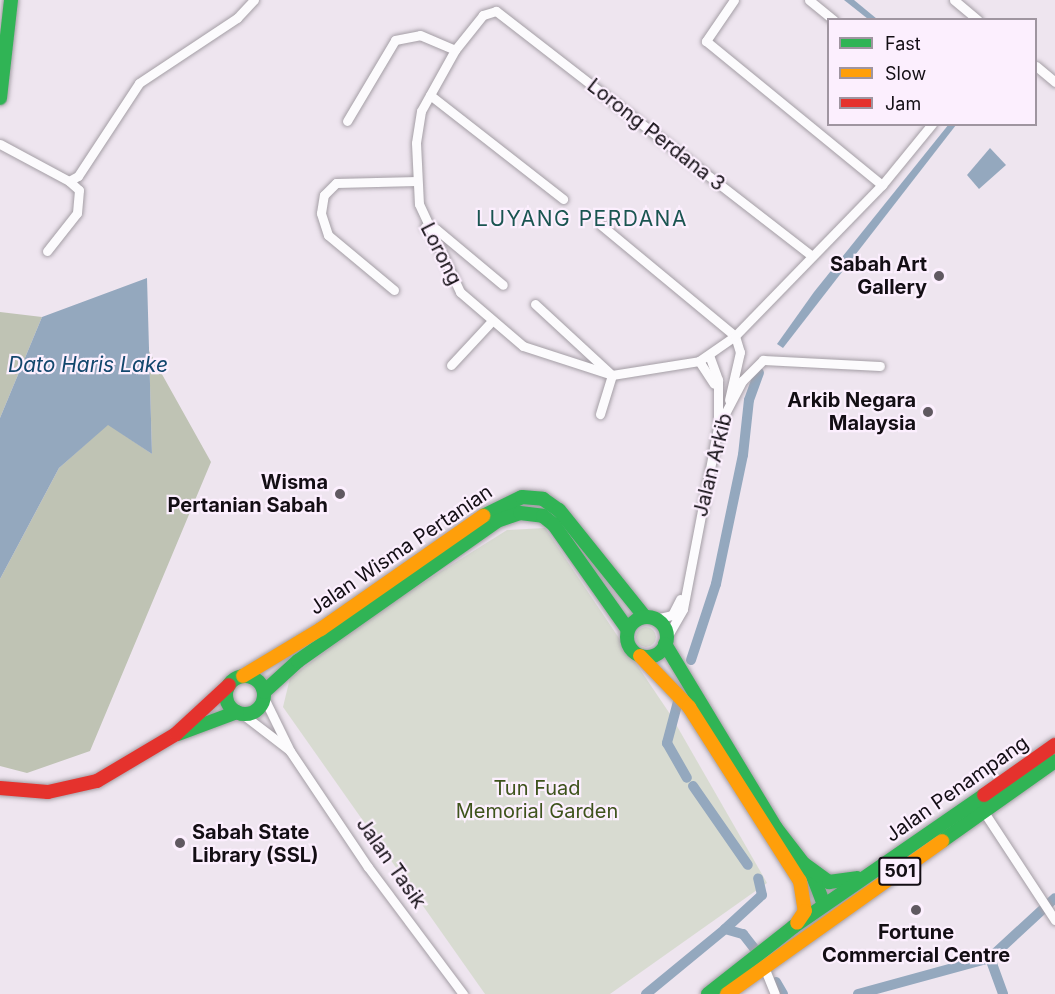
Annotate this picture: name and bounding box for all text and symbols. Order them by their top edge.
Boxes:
legend [827,18,1037,126]
text: Fast [885,33,921,54]
text: Slow [885,63,926,84]
street label: Lorong Perdana 3 [582,74,730,196]
text: Jam [885,93,921,114]
district label: LUYANG PERDANA [476,206,688,232]
street label: Lorong [415,219,467,289]
place label: Sabah Art Gallery [830,252,927,299]
marker: Sabah Art Gallery [932,269,946,283]
water label: Dato Haris Lake [8,352,168,378]
place label: Arkib Negara Malaysia [787,388,916,435]
marker: Arkib Negara Malaysia [921,405,935,419]
street label: Jalan Arkib [689,411,737,519]
place label: Wisma Pertanian Sabah [167,470,328,517]
street label: Jalan Wisma Pertanian [305,480,497,620]
marker: Wisma Pertanian Sabah [333,487,347,501]
street label: Jalan Penampang [881,731,1033,847]
park label: Tun Fuad Memorial Garden [456,776,618,823]
street label: Jalan Tasik [351,813,431,913]
place label: Sabah State Library (SSL) [192,820,319,867]
marker: Sabah State Library (SSL) [173,836,187,850]
road number: 501 [878,856,922,886]
marker: Fortune Commercial Centre [909,903,923,917]
place label: Fortune Commercial Centre [822,920,1010,967]

